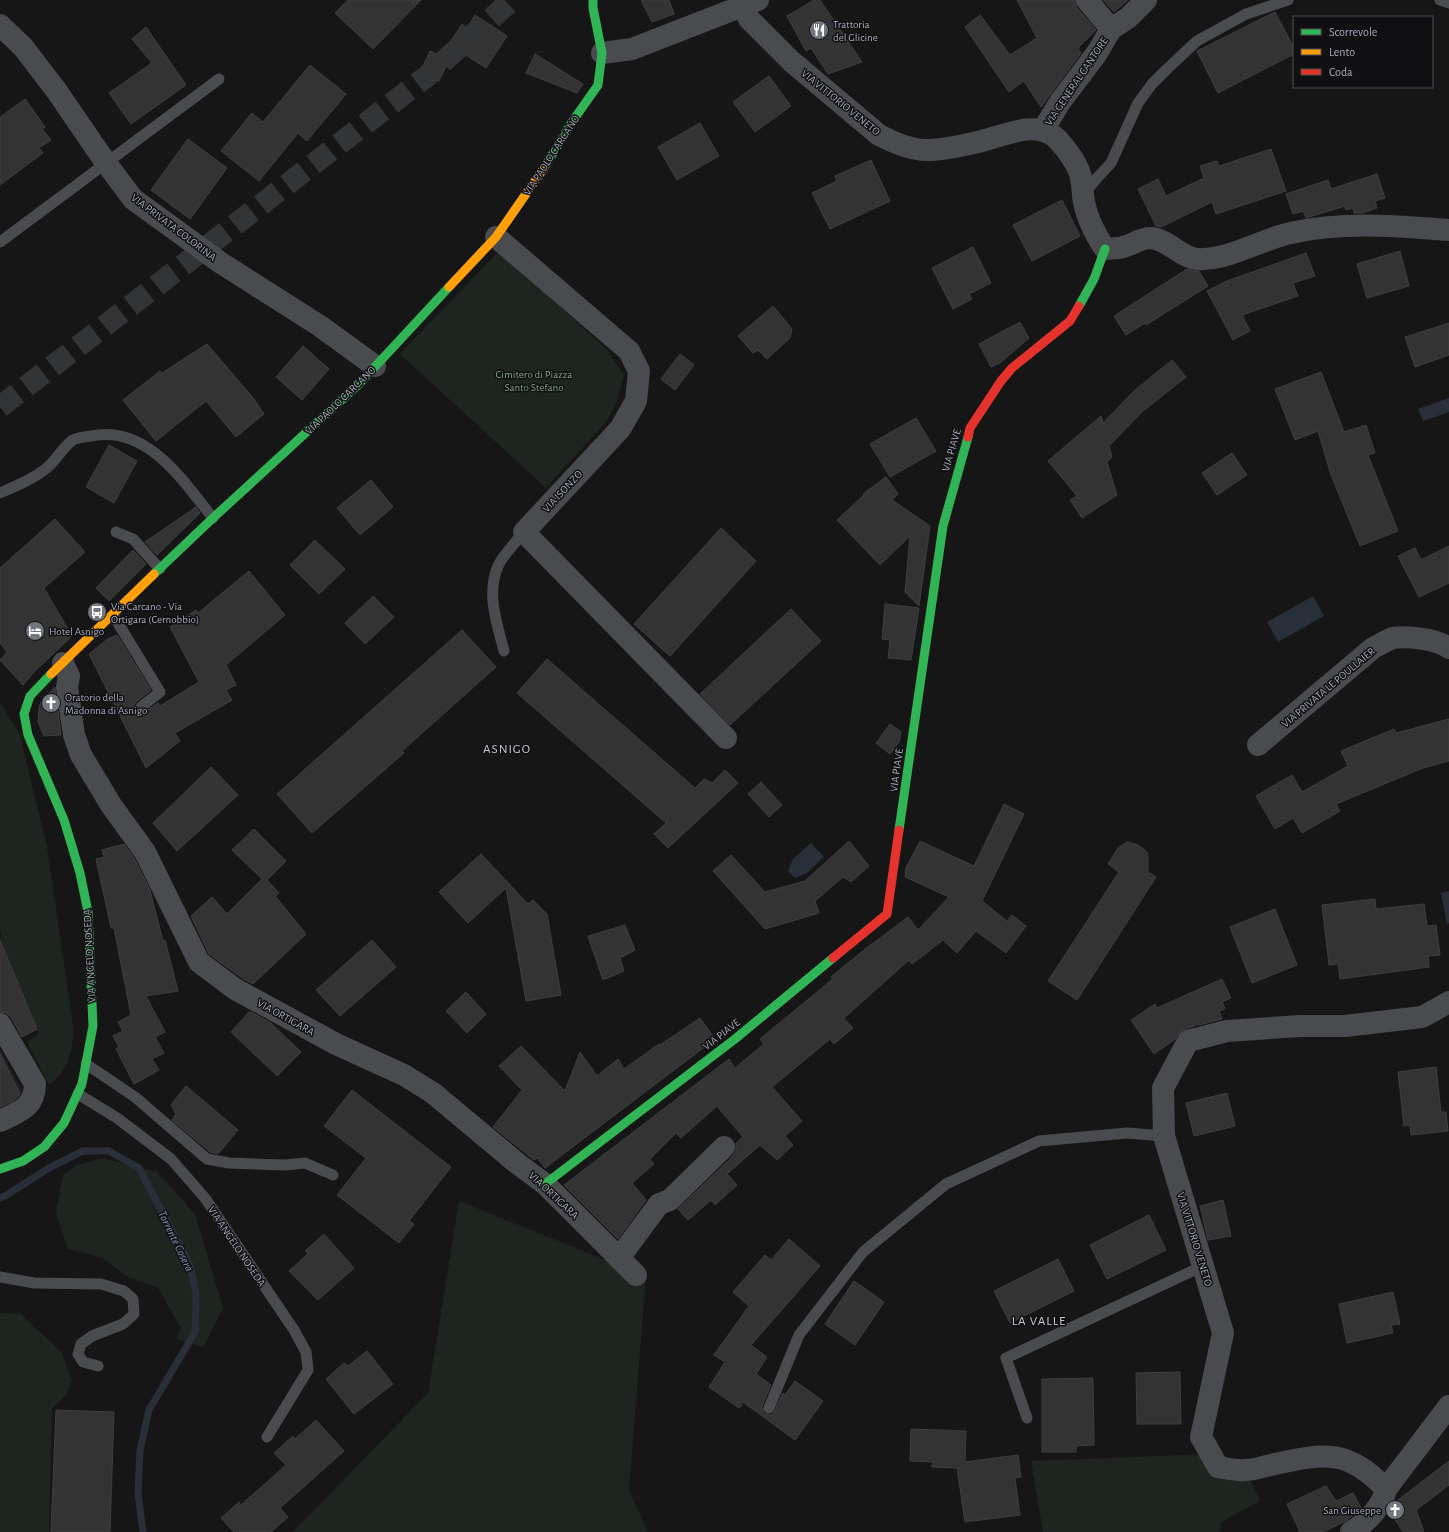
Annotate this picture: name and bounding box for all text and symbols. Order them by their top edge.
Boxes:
legend [1293,16,1433,88]
restaurant icon: Trattoria del Glicine [808,19,830,41]
place label: Trattoria del Glicine [833,19,878,43]
text: Scorrevole [1329,26,1377,38]
street label: VIA GENERAL CANTORE [1043,35,1110,127]
text: Lento [1329,46,1355,58]
text: Coda [1329,66,1353,78]
street label: VIA VITTORIO VENETO [799,67,882,137]
street label: VIA PAOLO CARCANO [521,113,581,197]
street label: VIA PRIVATA COLORINA [129,192,219,263]
street label: VIA PAOLO CARCANO [303,364,378,437]
park label: Cimitero di Piazza Santo Stefano [496,369,572,393]
street label: VIA PIAVE [940,427,963,473]
street label: VIA ISONZO [540,468,584,514]
bus stop icon: Via Carcano - Via Ortigara (Cernobbio) [86,601,108,623]
place label: Via Carcano - Via Ortigara (Cernobbio) [111,601,199,625]
hotel icon: Hotel Asnigo [24,620,46,642]
place label: Hotel Asnigo [49,626,104,637]
street label: VIA PRIVATA LE POULLAIER [1280,645,1377,729]
church icon: Oratorio della Madonna di Asnigo [40,692,62,714]
place label: Oratorio della Madonna di Asnigo [65,692,147,716]
district label: ASNIGO [483,743,531,756]
street label: VIA PIAVE [888,747,905,792]
street label: VIA ANGELO NOSEDA [82,908,97,1003]
street label: VIA ORTIGARA [255,997,317,1038]
street label: VIA PIAVE [701,1016,742,1052]
street label: VIA ORTIGARA [527,1170,581,1222]
street label: VIA VITTORIO VENETO [1175,1191,1214,1287]
street label: VIA ANGELO NOSEDA [206,1204,268,1289]
water label: Torrente Cosera [156,1209,196,1273]
district label: LA VALLE [1012,1315,1066,1328]
church icon: San Giuseppe [1384,1499,1406,1521]
place label: San Giuseppe [1323,1505,1381,1516]

